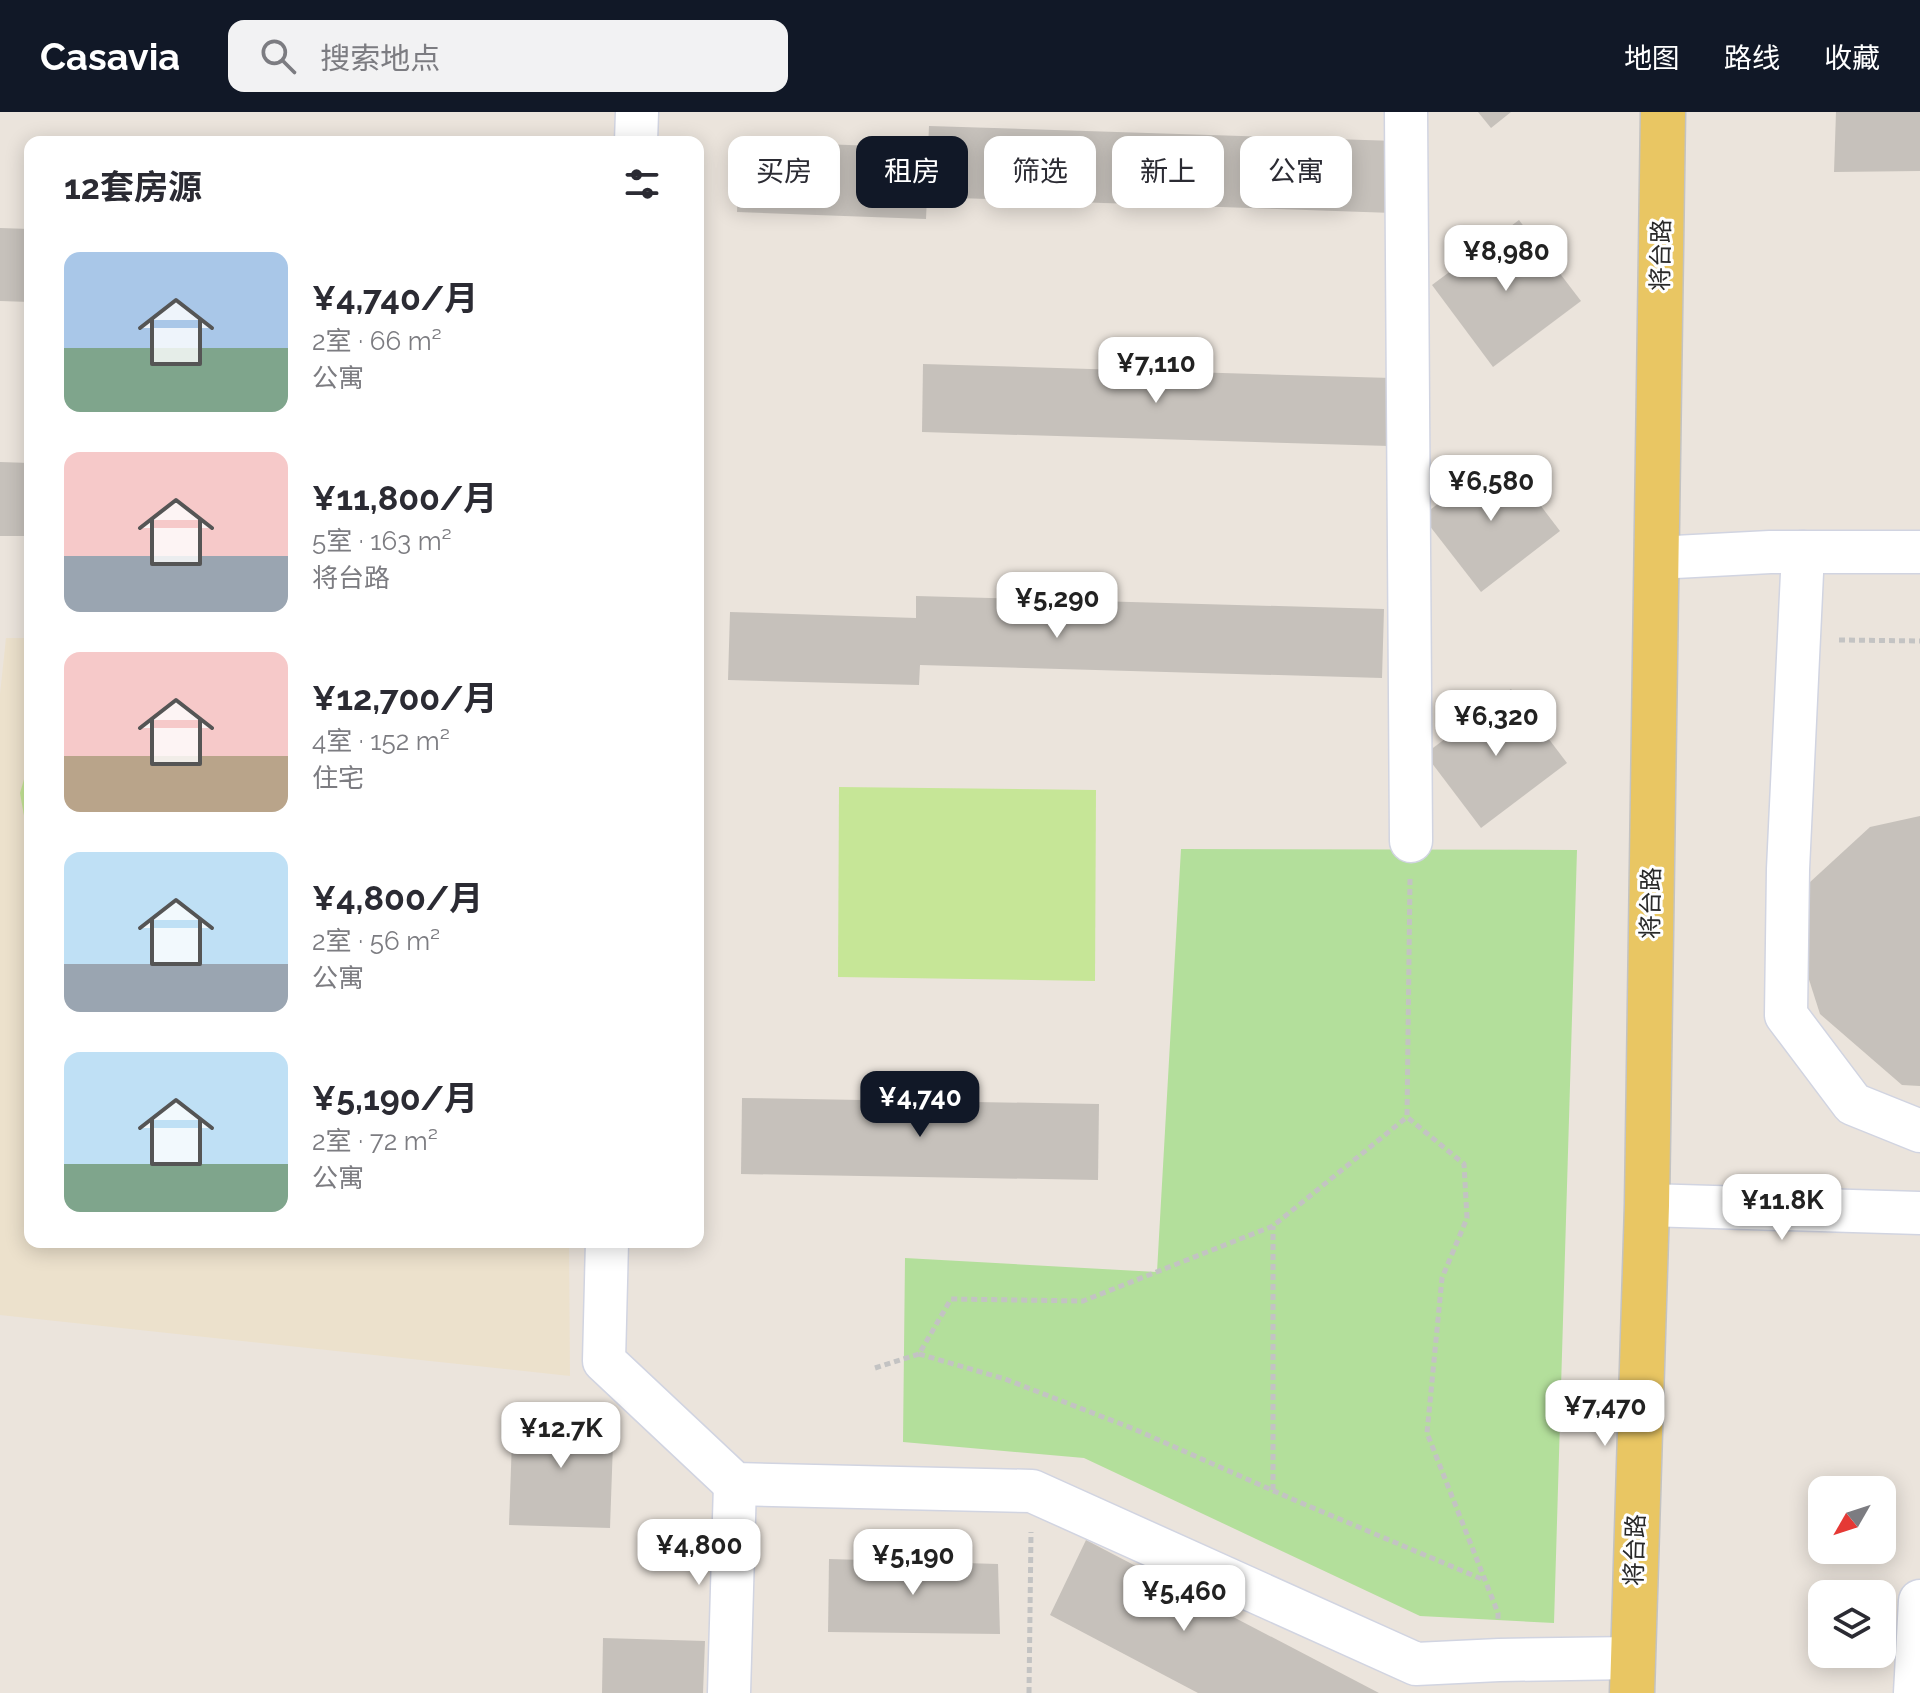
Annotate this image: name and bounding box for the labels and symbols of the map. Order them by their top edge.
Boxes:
street label: 将台路 [1645,219,1676,291]
pin: ¥8,980 [1441,225,1571,293]
pin: ¥7,110 [1091,337,1221,405]
pin: ¥6,580 [1426,455,1556,523]
pin: ¥5,290 [992,572,1122,640]
pin: ¥6,320 [1431,690,1561,758]
street label: 将台路 [1635,867,1666,939]
pin: ¥4,740 [855,1071,985,1139]
pin: ¥11.8K [1717,1174,1847,1242]
pin: ¥7,470 [1540,1380,1670,1448]
pin: ¥12.7K [496,1402,626,1470]
north arrow [1808,1476,1896,1564]
street label: 将台路 [1619,1513,1650,1586]
pin: ¥4,800 [634,1519,764,1587]
pin: ¥5,190 [848,1529,978,1597]
pin: ¥5,460 [1119,1565,1249,1633]

